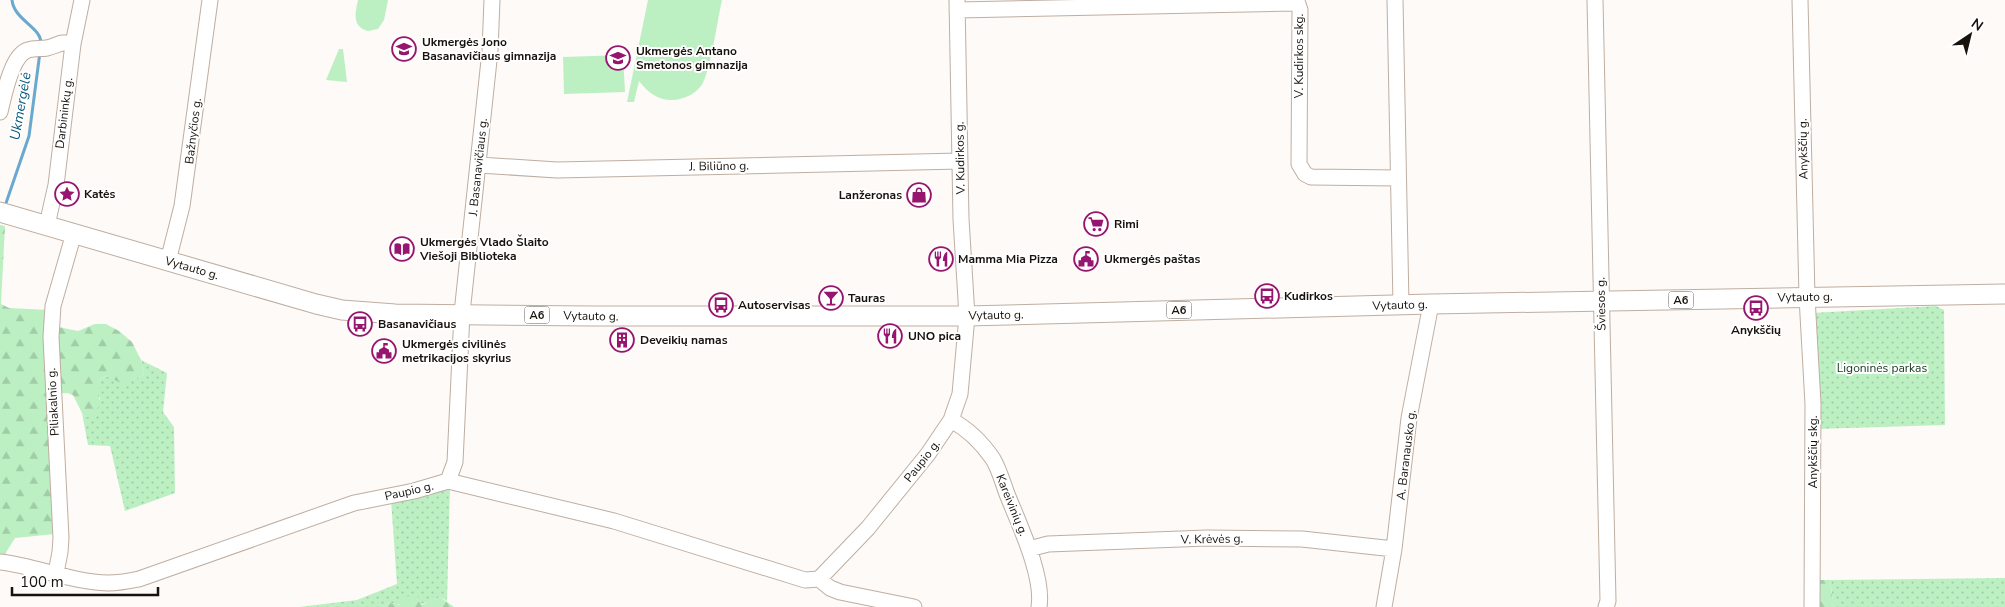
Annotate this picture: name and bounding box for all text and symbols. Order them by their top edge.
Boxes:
north arrow [1945,10,1995,60]
street label: V. Kudirkos skg. [1291,14,1307,99]
text: N [1967,14,1987,36]
place label: Ukmergės Jono Basanavičiaus gimnazija [422,34,556,64]
school or university icon: Ukmergės Jono Basanavičiaus gimnazija [391,36,417,62]
place label: Ukmergės Antano Smetonos gimnazija [636,43,748,73]
school or university icon: Ukmergės Antano Smetonos gimnazija [605,45,631,71]
water label: Ukmergėlė [5,70,36,142]
street label: Darbininkų g. [52,77,76,149]
street label: Bažnyčios g. [181,97,205,165]
street label: J. Basanavičiaus g. [465,117,491,218]
street label: Anykščių g. [1794,118,1812,180]
street label: V. Kudirkos g. [951,121,969,196]
street label: J. Biliūno g. [688,157,749,175]
place icon: Katės [54,181,80,207]
shop icon: Lanžeronas [906,182,932,208]
place label: Katės [84,186,116,202]
place label: Lanžeronas [839,187,902,203]
supermarket icon: Rimi [1083,211,1109,237]
place label: Rimi [1114,216,1139,232]
place label: Ukmergės Vlado Šlaito Viešoji Biblioteka [419,234,549,264]
library icon: Ukmergės Vlado Šlaito Viešoji Biblioteka [389,236,415,262]
restaurant icon: Mamma Mia Pizza [928,246,954,272]
public building icon: Ukmergės paštas [1073,246,1099,272]
place label: Mamma Mia Pizza [958,251,1058,267]
place label: Ukmergės paštas [1104,251,1201,267]
street label: Vytauto g. [162,252,221,283]
street label: Šviesos g. [1593,277,1609,331]
bus stop icon: Kudirkos [1254,283,1280,309]
bar icon: Tauras [818,285,844,311]
place label: Kudirkos [1284,288,1333,304]
street label: Vytauto g. [1776,289,1833,305]
place label: Tauras [848,290,885,306]
bus stop icon: Autoservisas [708,292,734,318]
road number: A6 [1668,292,1694,308]
bus stop icon: Anykščių [1743,295,1769,321]
street label: Vytauto g. [1371,296,1428,314]
place label: Autoservisas [738,297,811,313]
road number: A6 [1166,302,1192,318]
road number: A6 [524,306,550,324]
street label: Vytauto g. [967,307,1024,323]
street label: Vytauto g. [562,308,619,324]
bus stop icon: Basanavičiaus [347,311,373,337]
place label: Basanavičiaus [378,316,456,332]
place label: Anykščių [1731,322,1781,338]
restaurant icon: UNO pica [877,323,903,349]
building icon: Deveikių namas [609,327,635,353]
place label: UNO pica [908,328,961,344]
place label: Deveikių namas [640,332,728,348]
place label: Ukmergės civilinės metrikacijos skyrius [402,336,511,366]
public building icon: Ukmergės civilinės metrikacijos skyrius [371,338,397,364]
park label: Ligoninės parkas [1837,360,1927,376]
street label: Piliakalnio g. [43,368,63,436]
street label: A. Baranausko g. [1393,409,1419,501]
street label: Anykščių skg. [1805,416,1821,488]
street label: Paupio g. [900,436,944,486]
street label: Kareivinių g. [992,472,1032,538]
street label: Paupio g. [383,478,435,504]
street label: V. Krėvės g. [1180,530,1243,548]
scale bar [12,564,159,596]
text: 100 m [20,572,64,592]

